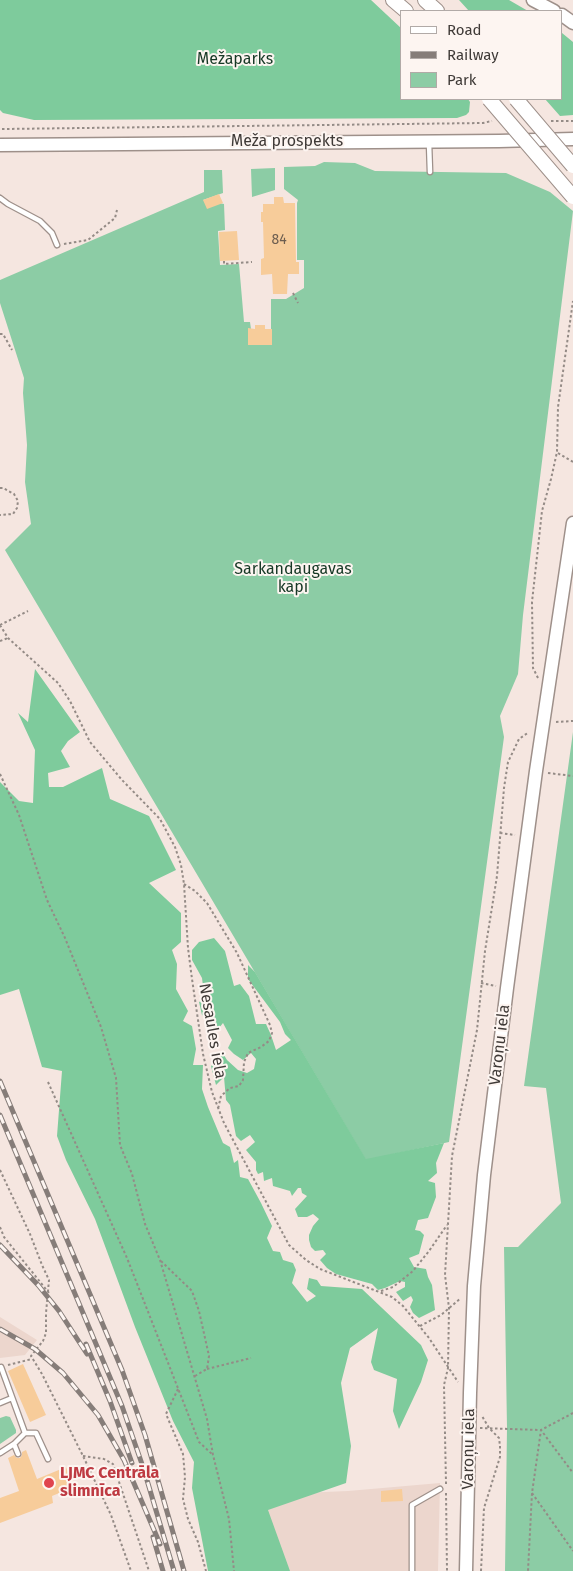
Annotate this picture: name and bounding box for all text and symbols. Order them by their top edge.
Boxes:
legend [400,10,563,100]
text: Road [447,21,482,39]
text: Railway [447,46,499,64]
park label: Mežaparks [197,50,273,70]
text: Park [447,71,477,89]
street label: Meža prospekts [231,132,343,152]
house number: 84 [271,232,287,248]
park label: Sarkandaugavas kapi [234,560,352,598]
street label: Nesaules iela [194,982,230,1080]
street label: Varoņu iela [486,1003,514,1087]
street label: Varoņu iela [459,1408,479,1490]
place label: LJMC Centrāla slimnīca [60,1464,159,1502]
marker: LJMC Centrāla slimnīca [42,1476,56,1490]

